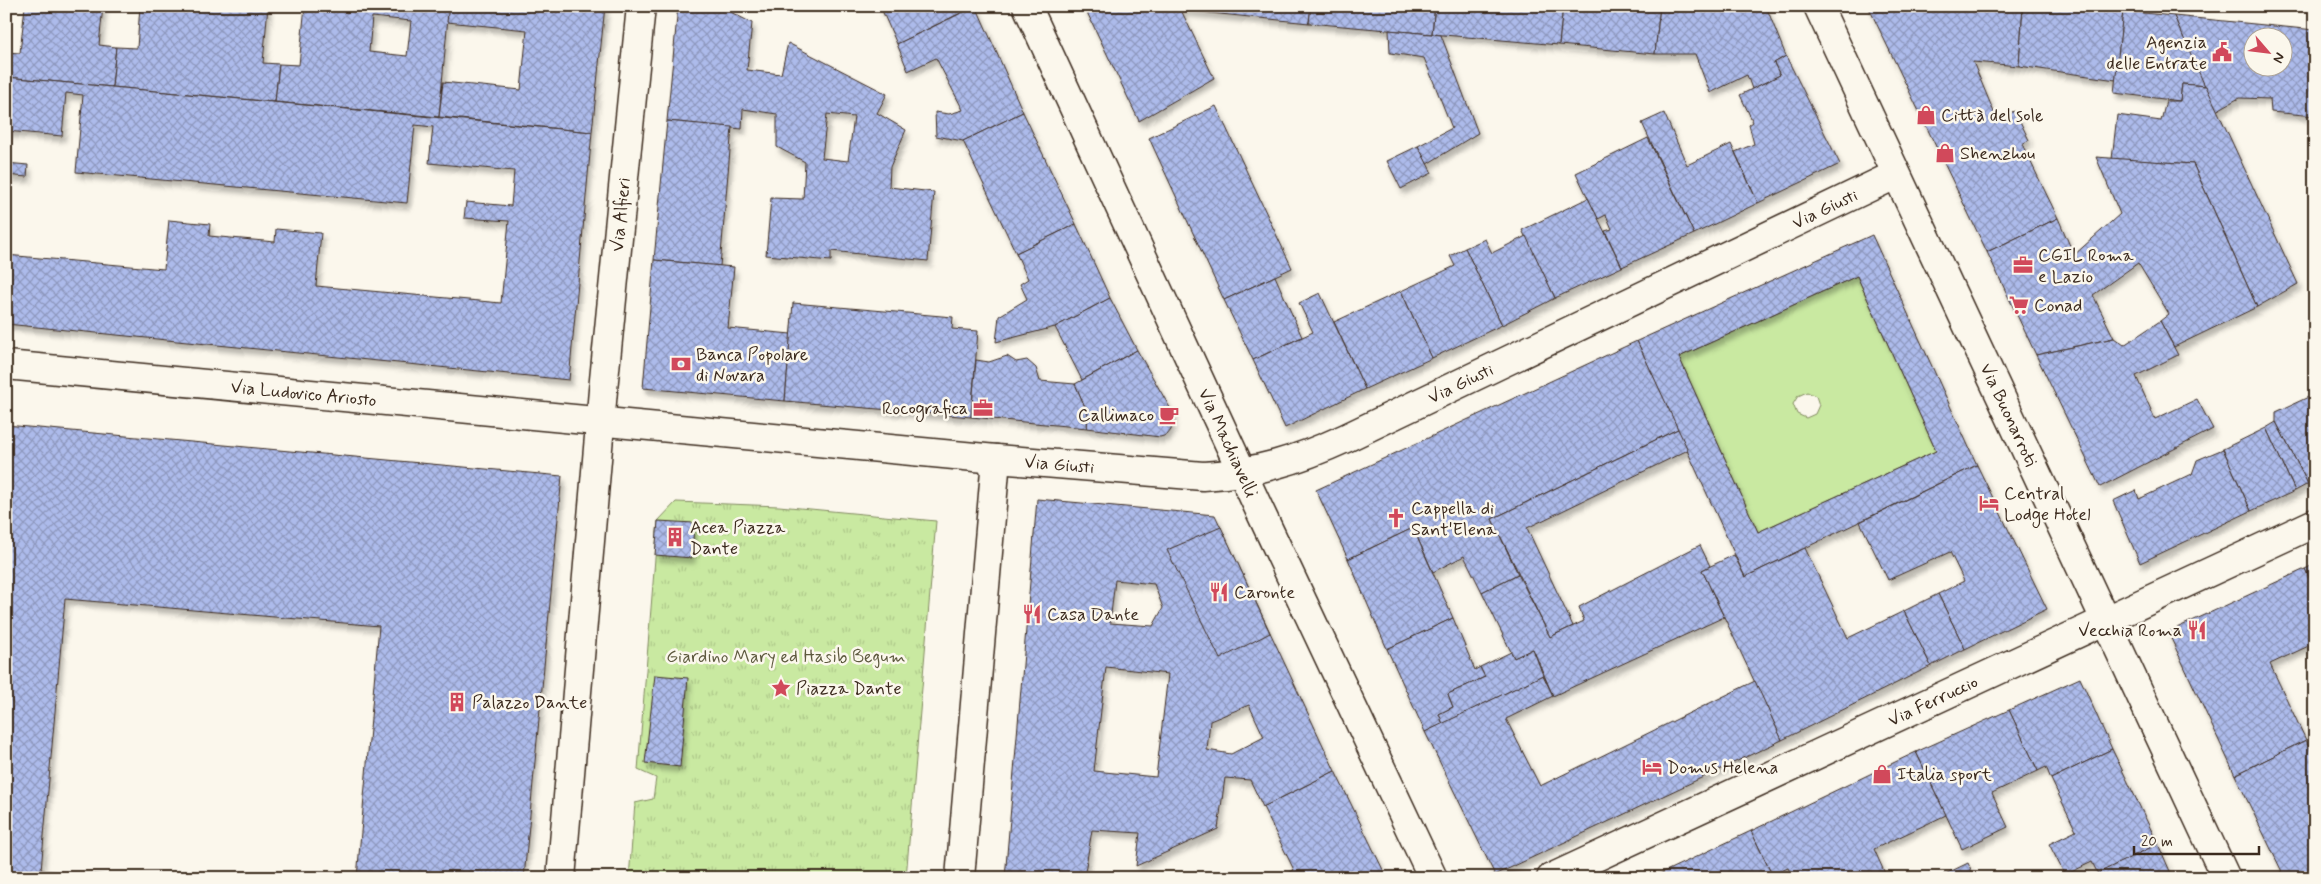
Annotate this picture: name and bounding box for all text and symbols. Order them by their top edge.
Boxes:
north arrow [2244,28,2294,78]
place label: Agenzia delle Entrate [2107,31,2207,76]
public building icon: Agenzia delle Entrate [2211,41,2233,63]
text: N [2268,49,2289,66]
shop icon: Città del sole [1915,104,1937,126]
place label: Città del sole [1941,104,2043,128]
shop icon: Shenzhou [1934,142,1956,164]
place label: Shenzhou [1960,142,2035,166]
street label: Via Alfieri [606,176,637,253]
street label: Via Giusti [1788,184,1862,235]
place label: CGIL Roma e Lazio [2038,244,2134,289]
office icon: CGIL Roma e Lazio [2012,254,2034,276]
supermarket icon: Conad [2008,294,2030,316]
place label: Conad [2034,294,2082,318]
place label: Banca Popolare di Novara [696,343,808,388]
bank icon: Banca Popolare di Novara [670,353,692,375]
street label: Via Giusti [1424,358,1498,410]
street label: Via Buonarroti [1974,359,2043,471]
street label: Via Ludovico Ariosto [230,375,378,413]
street label: Via Machiavelli [1192,385,1263,502]
place label: Rocografica [882,397,968,422]
office icon: Rocografica [972,397,994,419]
place label: Callimaco [1078,404,1154,428]
cafe icon: Callimaco [1158,404,1180,426]
street label: Via Giusti [1023,450,1095,480]
place label: Central Lodge Hotel [2004,482,2091,528]
hotel icon: Central Lodge Hotel [1978,492,2000,514]
place label: Cappella di Sant'Elena [1411,497,1497,542]
church icon: Cappella di Sant'Elena [1385,507,1407,529]
place label: Acea Piazza Dante [690,516,786,561]
building icon: Acea Piazza Dante [664,526,686,548]
restaurant icon: Caronte [1208,581,1230,603]
place label: Caronte [1234,581,1295,605]
restaurant icon: Casa Dante [1021,603,1043,625]
place label: Casa Dante [1047,603,1139,627]
place label: Vecchia Roma [2078,619,2182,643]
restaurant icon: Vecchia Roma [2186,619,2208,641]
park label: Giardino Mary ed Hasib Begum [666,645,906,669]
street label: Via Ferruccio [1884,670,1982,733]
place icon: Piazza Dante [770,677,792,699]
place label: Piazza Dante [796,677,902,701]
building icon: Palazzo Dante [446,691,468,713]
place label: Palazzo Dante [472,691,587,715]
hotel icon: Domus Helena [1641,756,1663,778]
place label: Domus Helena [1667,756,1778,780]
shop icon: Italia sport [1871,763,1893,785]
place label: Italia sport [1897,763,1992,787]
scale bar [2134,824,2258,856]
text: 20 m [2141,832,2173,852]

